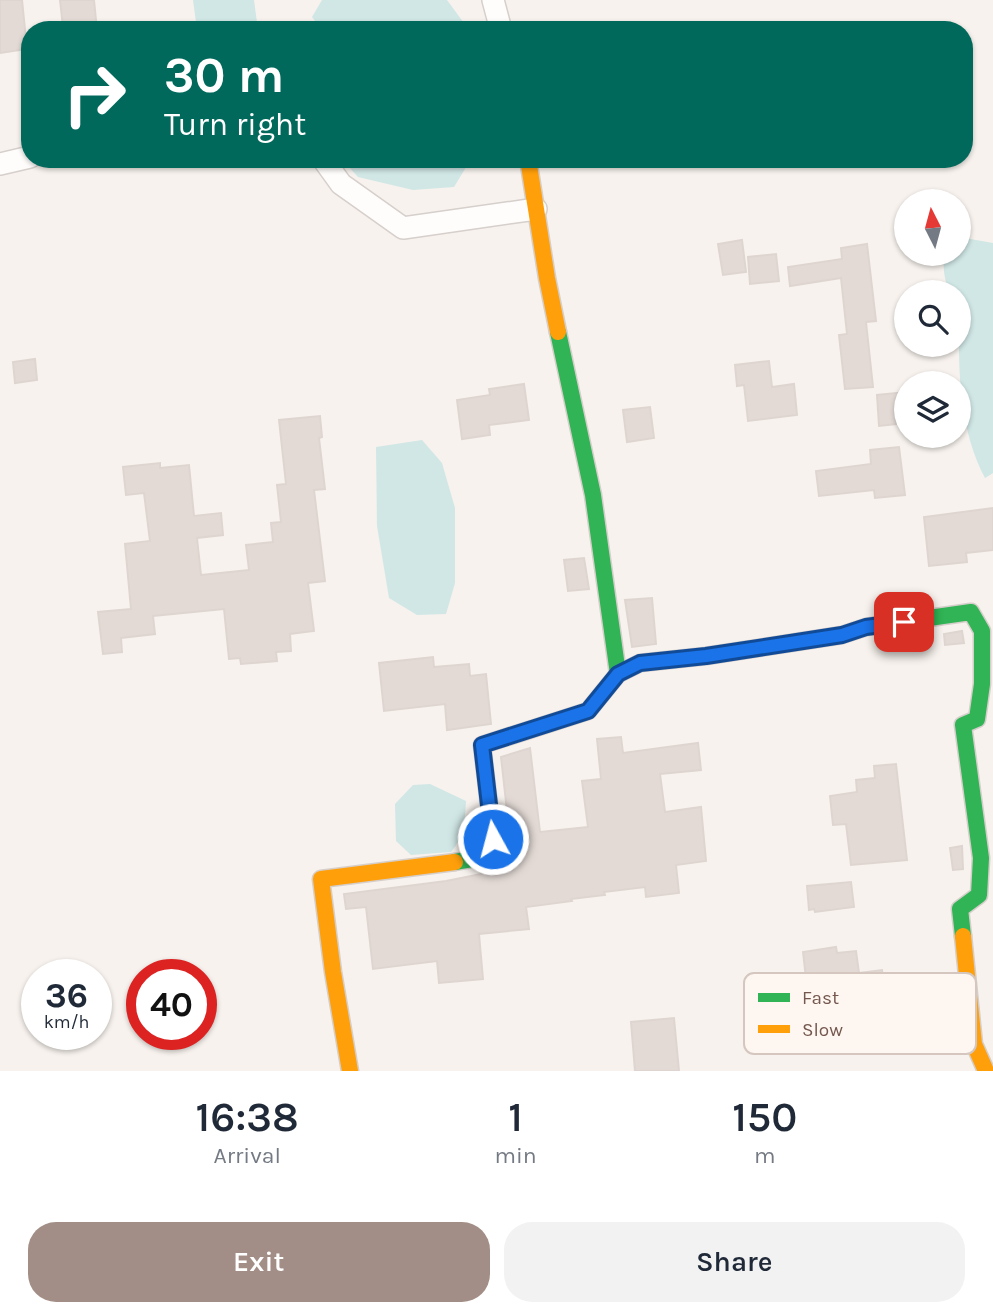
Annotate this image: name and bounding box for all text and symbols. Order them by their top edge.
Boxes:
text: 30 m [164,47,284,104]
icon: right [49,49,140,140]
text: Turn right [164,106,306,143]
north arrow [894,189,971,266]
map controls [894,189,971,448]
button: search [894,280,971,357]
button: layers [894,371,971,448]
pin [874,592,934,652]
icon: arrive [885,603,923,641]
position arrow [456,802,530,876]
speed limit sign: 40 [126,959,217,1050]
legend [744,973,976,1054]
text: 36 [45,975,88,1016]
text: Fast [802,987,839,1009]
text: km/h [44,1011,89,1033]
text: Slow [802,1019,843,1041]
text: 16:38 [196,1092,299,1142]
text: 1 [508,1092,523,1142]
text: 150 [732,1092,797,1142]
text: Arrival [214,1142,281,1169]
text: min [494,1142,537,1169]
text: m [754,1142,776,1169]
button: Exit [28,1222,490,1302]
button: Share [504,1222,965,1302]

